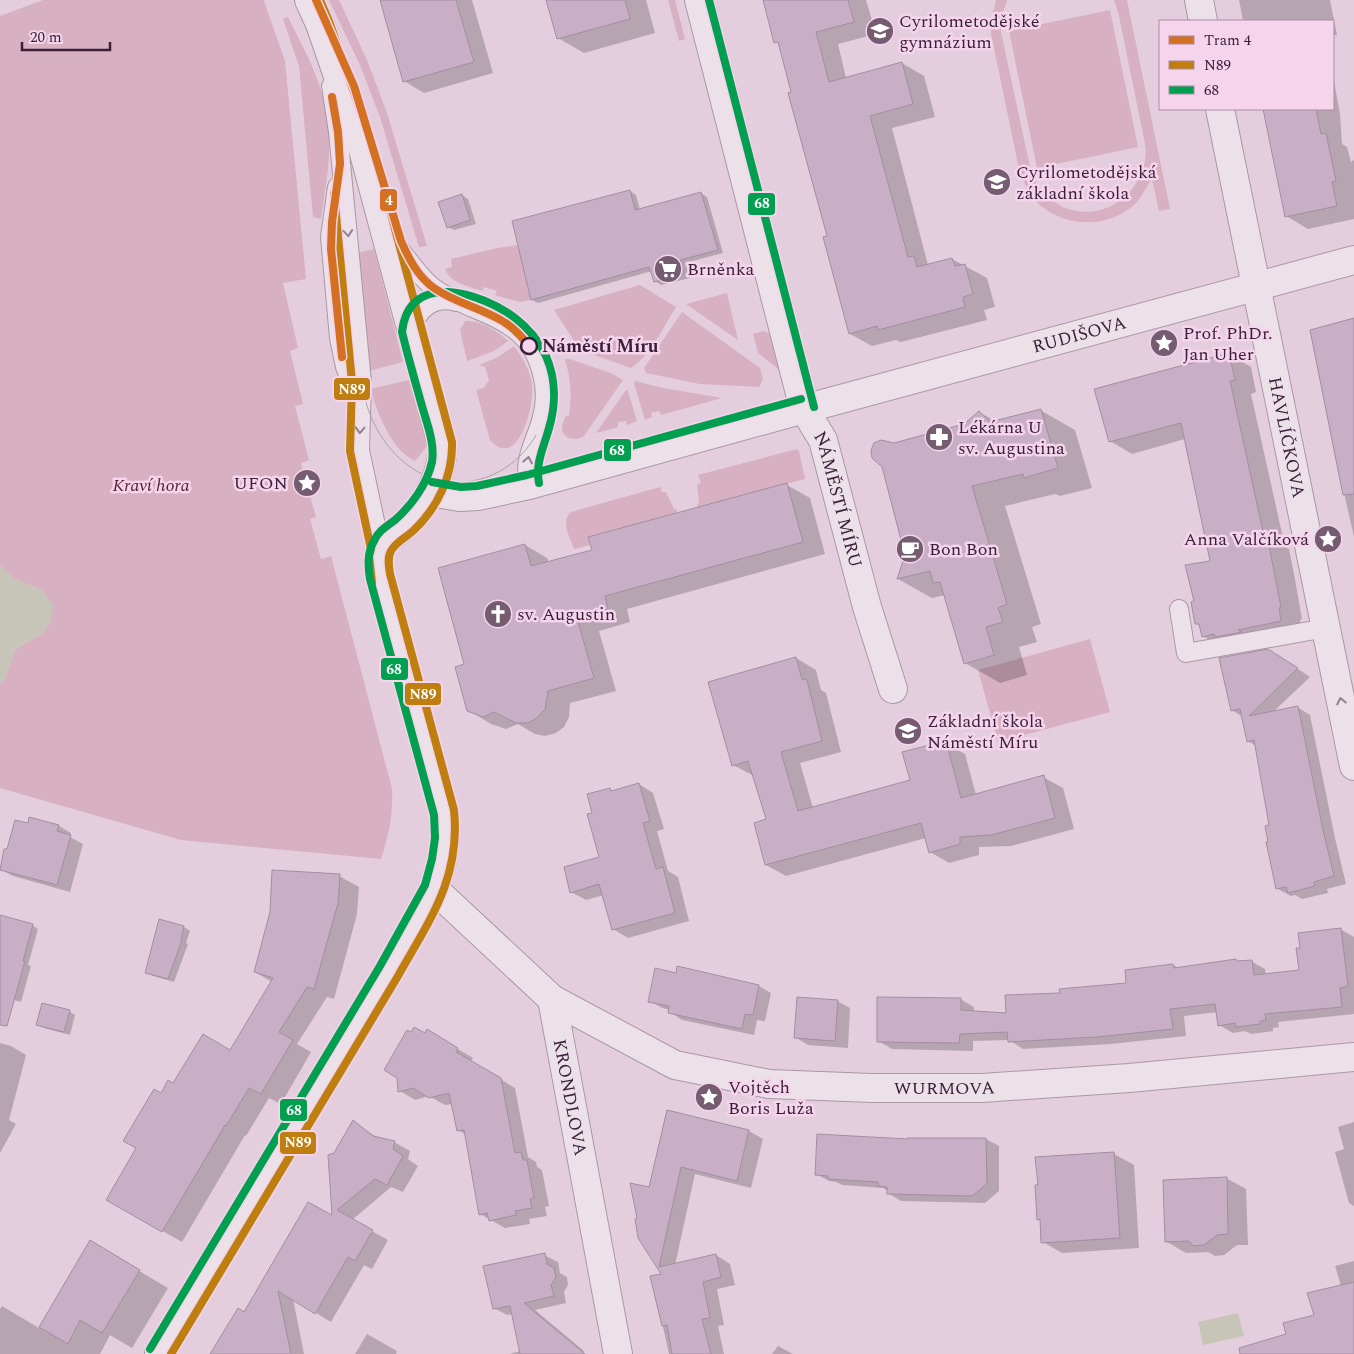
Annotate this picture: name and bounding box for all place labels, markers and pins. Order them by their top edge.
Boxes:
place label: Cyrilometodějské gymnázium [899,8,1040,56]
school or university icon: Cyrilometodějské gymnázium [865,16,895,46]
place label: Cyrilometodějská základní škola [1016,159,1157,207]
school or university icon: Cyrilometodějská základní škola [982,167,1012,197]
supermarket icon: Brněnka [653,254,683,284]
place label: Brněnka [687,256,754,283]
place label: Prof. PhDr. Jan Uher [1183,320,1273,368]
place icon: Prof. PhDr. Jan Uher [1149,328,1179,358]
place label: Náměstí Míru [542,333,659,360]
marker: Náměstí Míru [520,337,538,355]
place label: Lékárna U sv. Augustina [958,414,1065,462]
pharmacy icon: Lékárna U sv. Augustina [924,422,954,452]
place icon: UFON [292,468,322,498]
place label: UFON [233,470,288,497]
place icon: Anna Valčíková [1313,524,1343,554]
place label: Anna Valčíková [1184,526,1309,553]
cafe icon: Bon Bon [895,534,925,564]
place label: Bon Bon [929,536,998,563]
church icon: sv. Augustin [483,599,513,629]
place label: sv. Augustin [517,601,615,628]
place label: Základní škola Náměstí Míru [927,708,1043,756]
school or university icon: Základní škola Náměstí Míru [893,716,923,746]
place label: Vojtěch Boris Luža [728,1074,814,1122]
place icon: Vojtěch Boris Luža [694,1082,724,1112]

